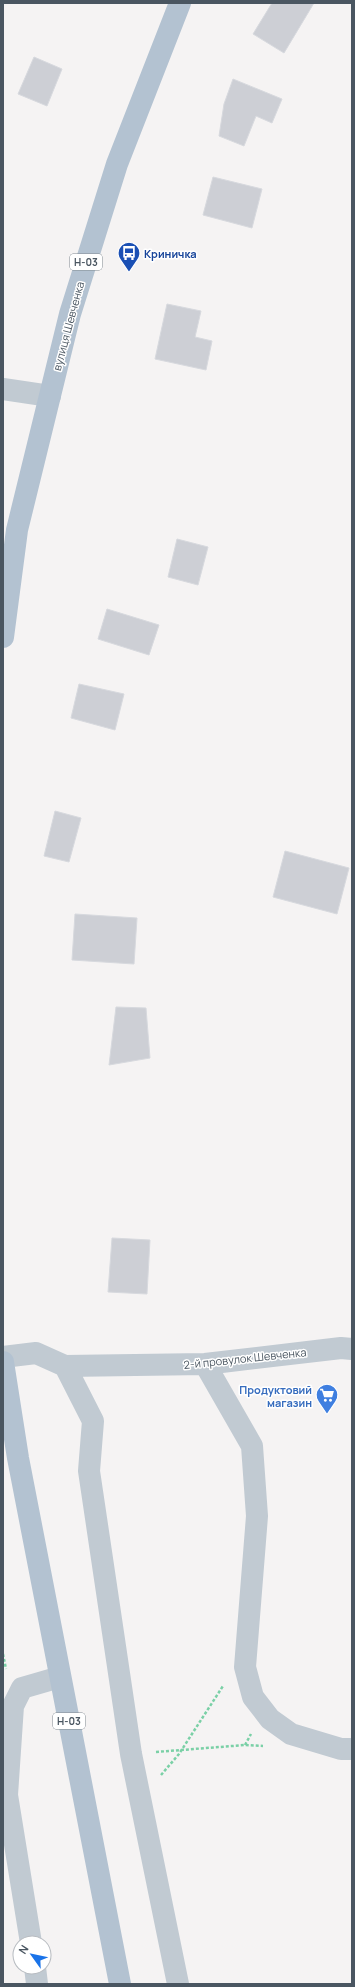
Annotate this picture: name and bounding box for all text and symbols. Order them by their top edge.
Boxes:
bus stop icon: Криничка [116,240,142,273]
place label: Криничка [144,246,197,261]
road number: Н-03 [70,254,102,270]
street label: вулиця Шевченка [49,280,87,372]
street label: 2-й провулок Шевченка [183,1344,307,1372]
place label: Продуктовий магазин [239,1382,312,1410]
supermarket icon: Продуктовий магазин [314,1382,340,1415]
road number: Н-03 [53,1713,85,1729]
north arrow [12,1935,52,1975]
text: N [15,1942,32,1957]

